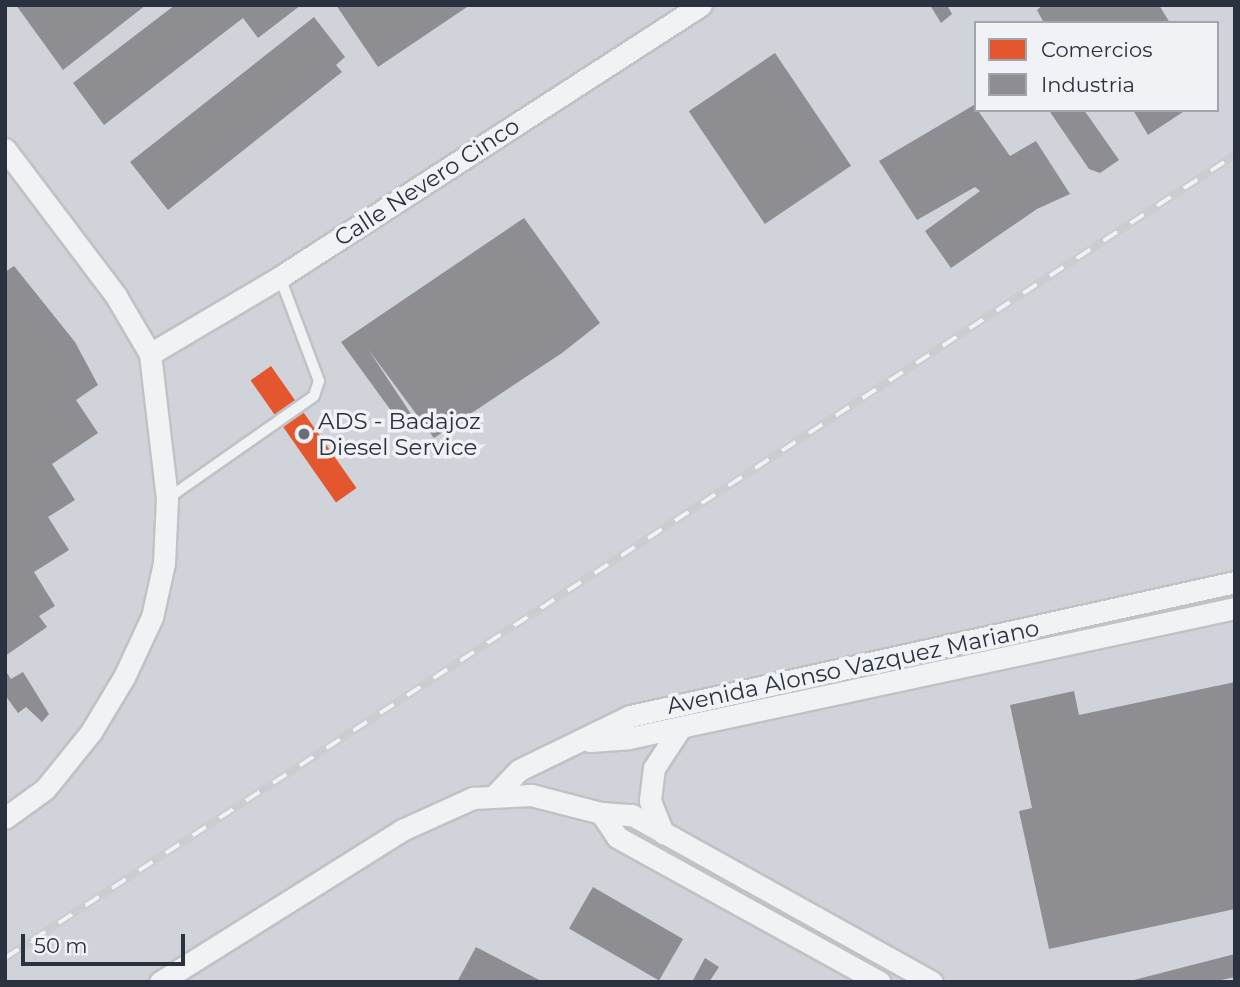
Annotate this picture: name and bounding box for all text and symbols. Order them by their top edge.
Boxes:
legend [974,21,1219,112]
text: Comercios [1041,37,1152,62]
text: Industria [1041,72,1135,97]
street label: Calle Nevero Cinco [329,112,525,252]
place label: ADS - Badajoz Diesel Service [318,407,481,461]
marker: ADS - Badajoz Diesel Service [296,426,312,442]
street label: Avenida Alonso Vazquez Mariano [664,614,1042,720]
scale bar [24,920,189,964]
text: 50 m [34,933,88,958]

